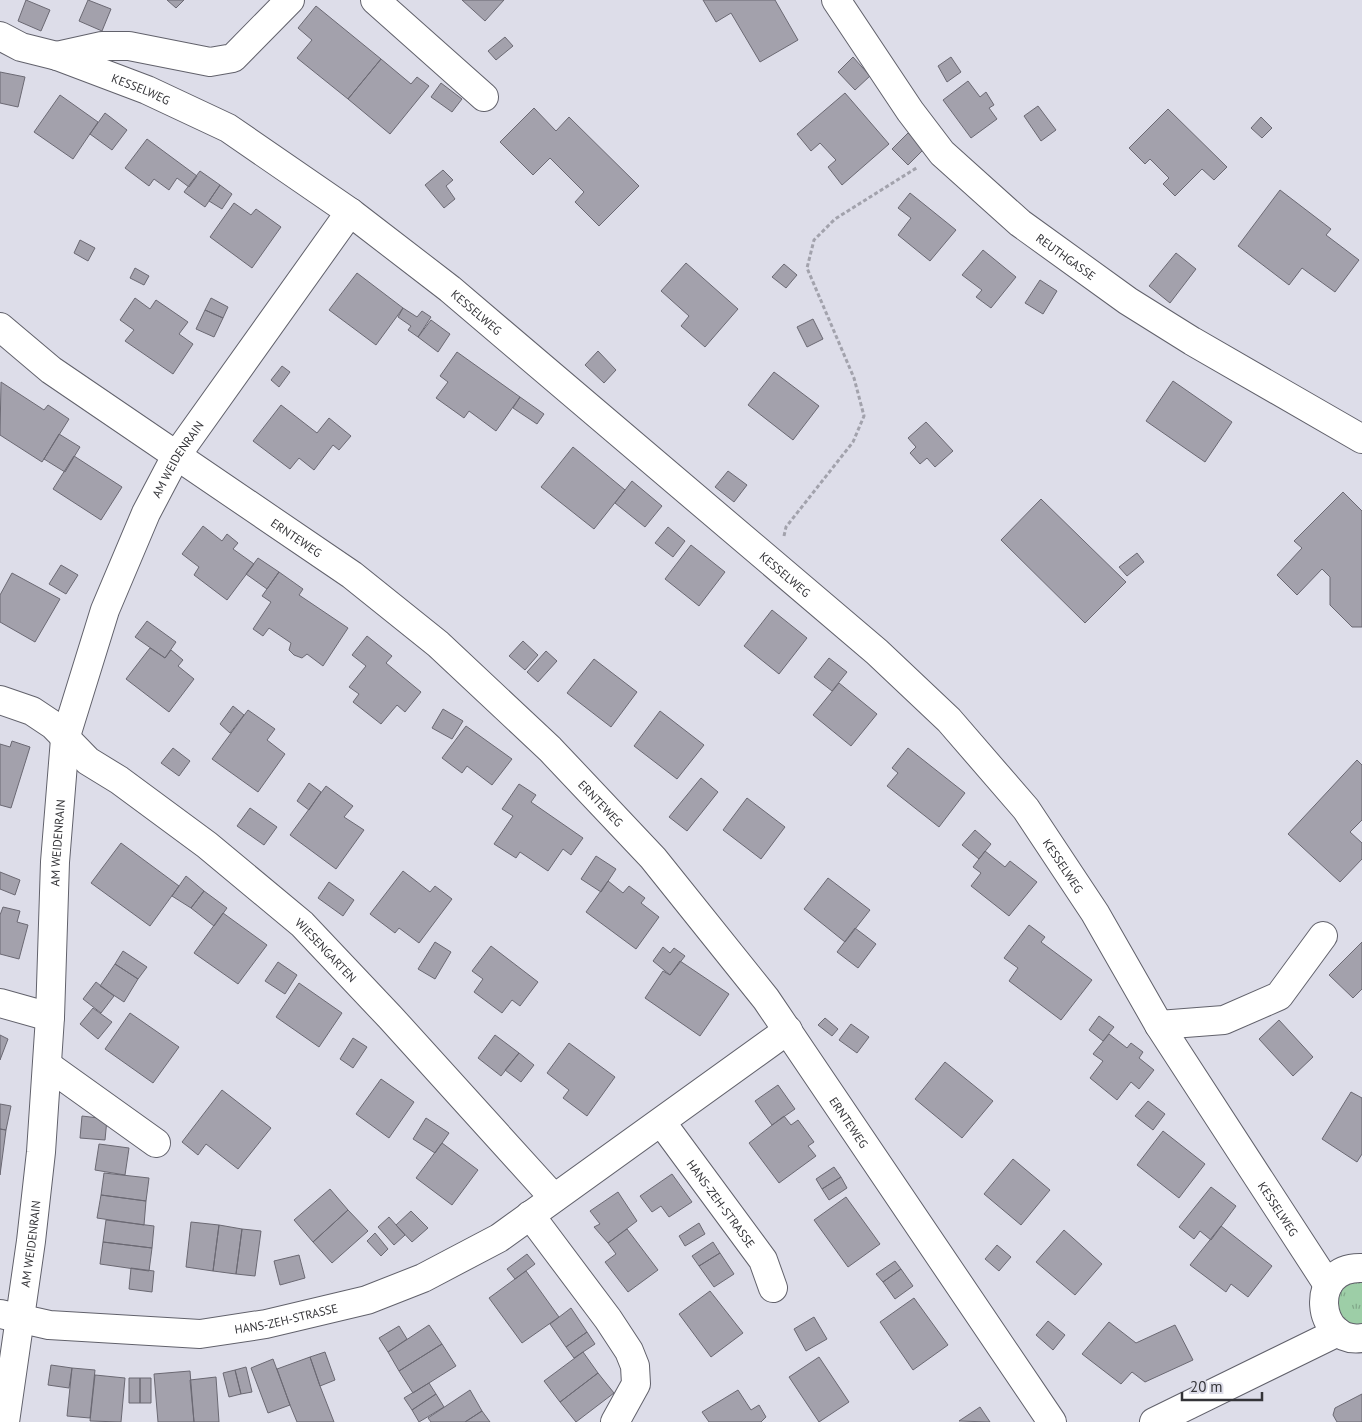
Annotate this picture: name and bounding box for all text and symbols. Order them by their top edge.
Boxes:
street label: KESSELWEG [110,70,173,107]
street label: REUTHGASSE [1034,230,1099,283]
street label: KESSELWEG [448,286,505,338]
street label: AM WEIDENRAIN [148,418,206,500]
street label: ERNTEWEG [268,515,325,560]
street label: KESSELWEG [757,548,814,600]
street label: ERNTEWEG [576,777,627,829]
street label: AM WEIDENRAIN [47,799,68,887]
street label: KESSELWEG [1040,836,1087,896]
street label: WIESENGARTEN [293,914,360,985]
street label: ERNTEWEG [827,1094,872,1151]
street label: HANS-ZEH-STRASSE [684,1157,759,1250]
street label: KESSELWEG [1255,1179,1302,1239]
street label: AM WEIDENRAIN [17,1200,43,1288]
street label: HANS-ZEH-STRASSE [233,1300,339,1336]
scale bar [1182,1370,1262,1402]
text: 20 m [1190,1377,1223,1396]

